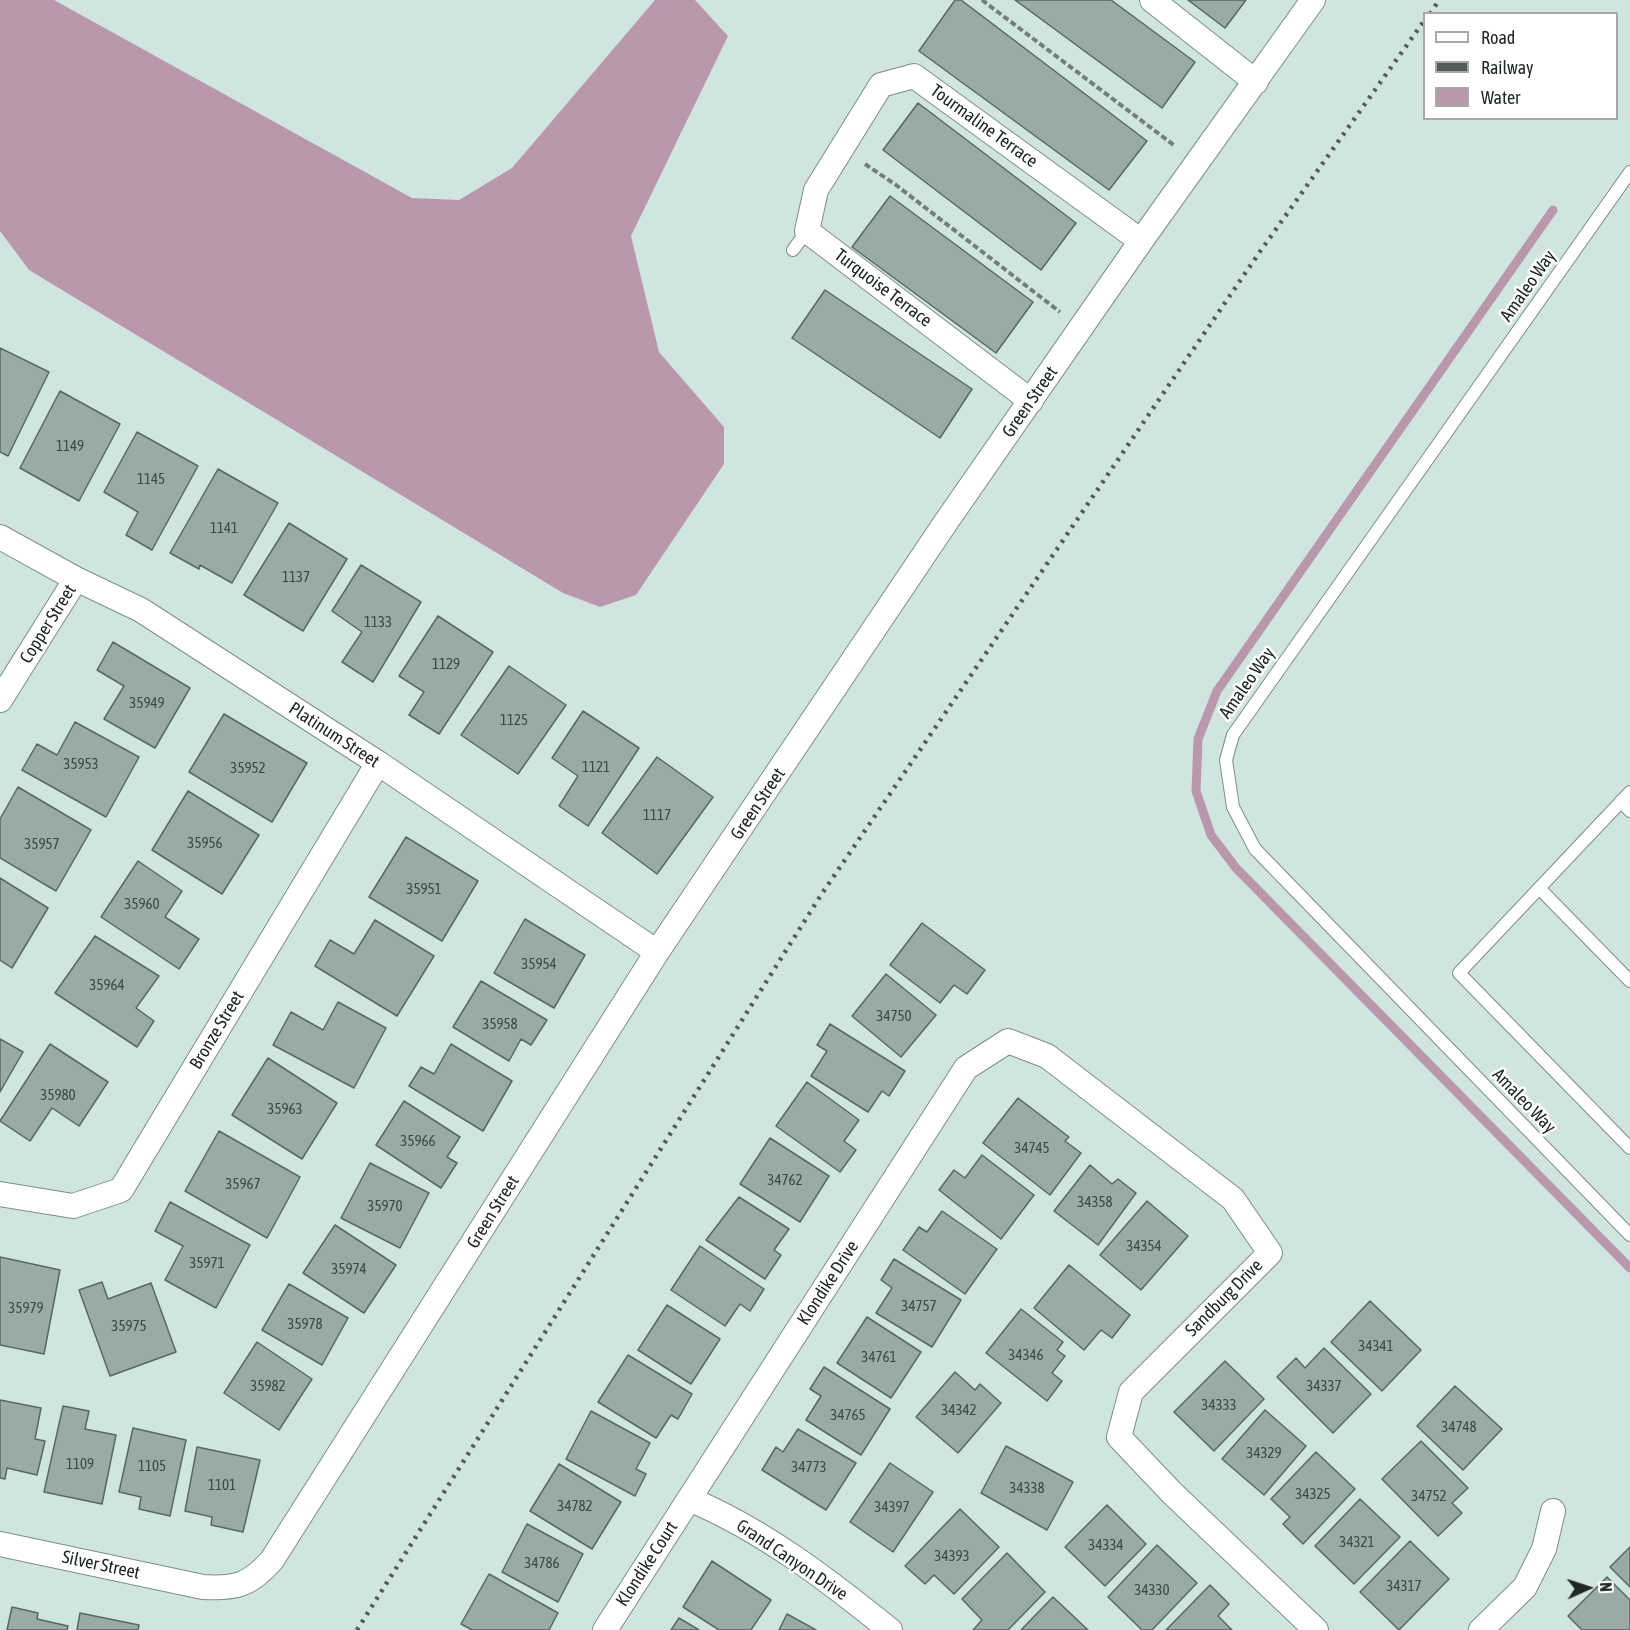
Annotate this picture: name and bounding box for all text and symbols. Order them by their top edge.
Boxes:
legend [1423,12,1618,120]
text: Road [1481,27,1515,48]
text: Railway [1481,57,1533,78]
street label: Tourmaline Terrace [926,80,1042,172]
text: Water [1481,87,1520,108]
street label: Turquoise Terrace [830,244,936,332]
street label: Amaleo Way [1496,246,1560,326]
street label: Green Street [998,362,1062,442]
house number: 1149 [56,437,84,455]
house number: 1145 [137,470,165,488]
house number: 1141 [210,519,238,537]
house number: 1137 [282,568,310,586]
street label: Copper Street [15,581,81,667]
house number: 1133 [364,613,392,631]
street label: Amaleo Way [1215,643,1279,723]
house number: 1129 [432,655,460,673]
house number: 35949 [129,694,165,712]
street label: Platinum Street [285,698,383,772]
house number: 1125 [500,711,528,729]
house number: 35953 [63,755,99,773]
house number: 1121 [582,758,610,776]
house number: 35952 [230,759,266,777]
street label: Green Street [726,764,790,844]
house number: 1117 [643,806,671,824]
house number: 35956 [187,834,223,852]
house number: 35957 [24,835,60,853]
house number: 35951 [406,880,442,898]
house number: 35960 [124,895,160,913]
house number: 35954 [521,955,557,973]
house number: 35964 [89,976,125,994]
street label: Bronze Street [185,987,249,1073]
house number: 34750 [876,1007,912,1025]
house number: 35958 [482,1015,518,1033]
street label: Amaleo Way [1488,1064,1560,1138]
house number: 35980 [40,1086,76,1104]
house number: 35963 [267,1100,303,1118]
house number: 35966 [400,1132,436,1150]
house number: 34745 [1014,1139,1050,1157]
house number: 34762 [767,1171,803,1189]
street label: Green Street [462,1172,524,1252]
house number: 35967 [225,1175,261,1193]
house number: 34358 [1077,1193,1113,1211]
house number: 35970 [367,1197,403,1215]
street label: Klondike Drive [793,1237,863,1329]
house number: 34354 [1126,1237,1162,1255]
house number: 35971 [189,1254,225,1272]
street label: Sandburg Drive [1181,1255,1267,1341]
house number: 35974 [331,1260,367,1278]
house number: 34757 [901,1297,937,1315]
house number: 35979 [8,1299,44,1317]
house number: 35978 [287,1315,323,1333]
house number: 35975 [111,1317,147,1335]
house number: 34341 [1358,1337,1394,1355]
house number: 34346 [1008,1346,1044,1364]
house number: 34761 [861,1348,897,1366]
house number: 35982 [250,1377,286,1395]
house number: 34337 [1306,1377,1342,1395]
house number: 34333 [1201,1396,1237,1414]
house number: 34342 [941,1401,977,1419]
house number: 34765 [830,1406,866,1424]
house number: 34748 [1441,1418,1477,1436]
house number: 34329 [1246,1444,1282,1462]
house number: 1109 [66,1455,94,1473]
house number: 1105 [138,1457,166,1475]
house number: 34773 [791,1458,827,1476]
house number: 1101 [208,1476,236,1494]
house number: 34338 [1009,1479,1045,1497]
house number: 34325 [1295,1485,1331,1503]
house number: 34752 [1411,1487,1447,1505]
house number: 34782 [557,1497,593,1515]
house number: 34397 [874,1498,910,1516]
street label: Grand Canyon Drive [732,1515,852,1605]
street label: Klondike Court [612,1517,682,1611]
house number: 34321 [1339,1533,1375,1551]
house number: 34334 [1088,1536,1124,1554]
street label: Silver Street [60,1546,142,1584]
house number: 34393 [934,1547,970,1565]
house number: 34786 [524,1554,560,1572]
north arrow [1558,1558,1618,1618]
house number: 34317 [1386,1577,1422,1595]
house number: 34330 [1134,1581,1170,1599]
text: N [1597,1582,1615,1592]

